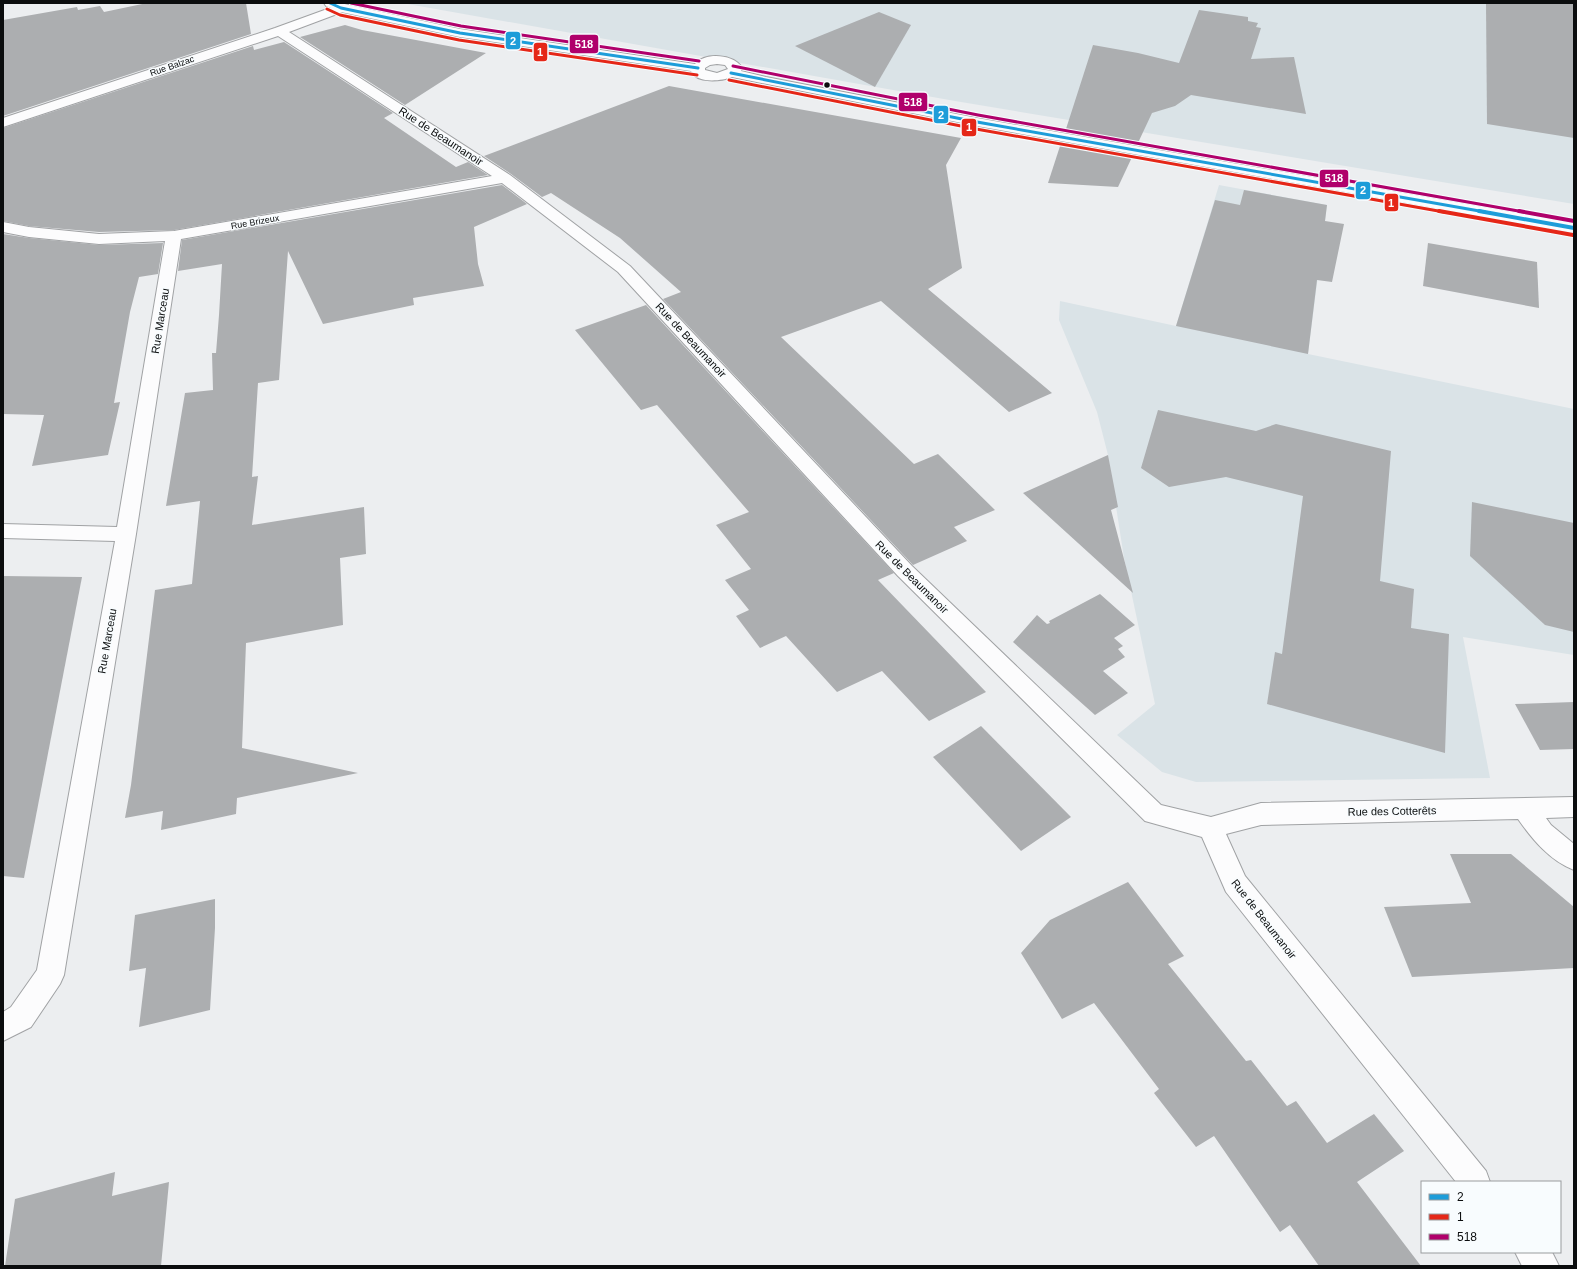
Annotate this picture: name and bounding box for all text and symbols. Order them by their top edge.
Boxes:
line badge: 2 [505,31,521,50]
line badge: 518 [569,34,599,54]
text: 2 [510,35,516,47]
text: 518 [575,38,593,50]
line badge: 1 [533,42,548,62]
text: 1 [537,46,543,58]
street label: Rue Balzac [149,54,196,78]
unlabelled marker [822,80,832,90]
line badge: 518 [898,92,928,112]
text: 518 [904,96,922,108]
street label: Rue de Beaumanoir [397,104,486,168]
line badge: 2 [933,105,949,124]
text: 2 [938,109,944,121]
line badge: 1 [961,118,977,137]
text: 1 [966,121,972,133]
line badge: 518 [1319,169,1349,188]
text: 518 [1325,172,1343,184]
line badge: 2 [1355,181,1371,200]
text: 2 [1360,184,1366,196]
line badge: 1 [1384,193,1399,212]
text: 1 [1388,197,1394,209]
street label: Rue Brizeux [230,213,280,231]
street label: Rue Marceau [149,287,171,355]
street label: Rue de Beaumanoir [653,300,729,380]
street label: Rue de Beaumanoir [873,538,951,616]
street label: Rue Marceau [95,607,119,675]
street label: Rue des Cotterêts [1348,804,1437,818]
street label: Rue de Beaumanoir [1229,877,1299,962]
legend [1421,1181,1561,1253]
text: 2 [1457,1190,1464,1204]
text: 1 [1457,1210,1464,1224]
text: 518 [1457,1230,1477,1244]

